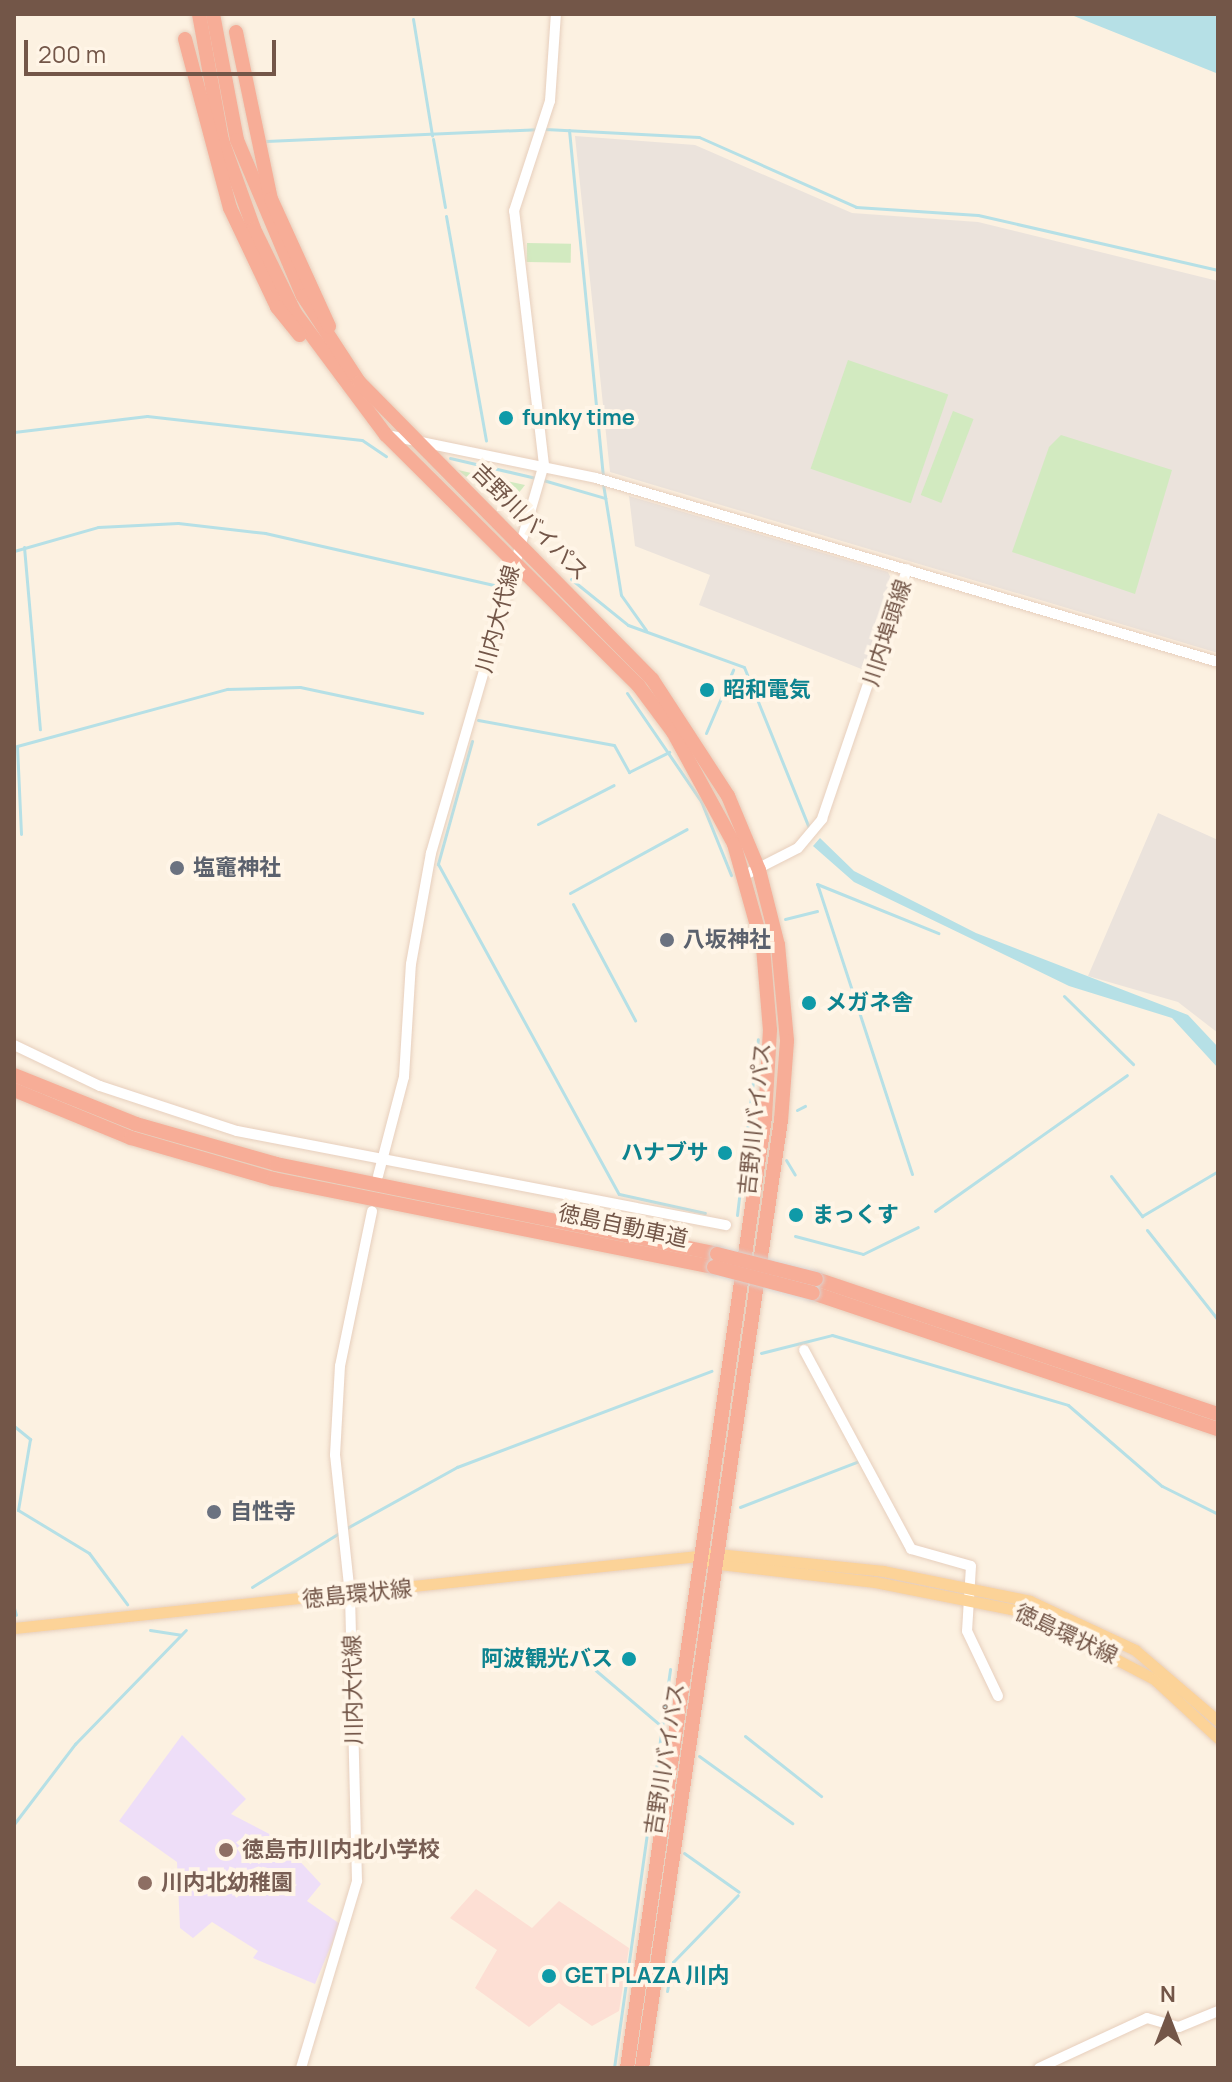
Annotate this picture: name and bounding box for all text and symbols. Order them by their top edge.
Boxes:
scale bar [28,24,280,74]
text: 200 m [38,37,106,70]
place label: funky time [522,405,635,431]
marker: funky time [497,409,515,427]
street label: 吉野川バイパス [466,458,594,586]
street label: 川内大代線 [471,562,525,676]
street label: 川内埠頭線 [857,577,917,689]
place label: 昭和電気 [723,677,811,703]
marker: 昭和電気 [698,681,716,699]
place label: 塩竈神社 [193,855,281,881]
marker: 塩竈神社 [168,859,186,877]
place label: 八坂神社 [683,927,771,953]
marker: 八坂神社 [658,931,676,949]
place label: メガネ舎 [825,990,913,1016]
marker: メガネ舎 [800,994,818,1012]
street label: 吉野川バイパス [734,1041,776,1197]
place label: ハナブサ [621,1140,709,1166]
marker: ハナブサ [716,1144,734,1162]
street label: 徳島自動車道 [556,1199,690,1253]
place label: まっくす [812,1202,900,1228]
marker: まっくす [787,1206,805,1224]
place label: 自性寺 [230,1499,296,1525]
marker: 自性寺 [205,1503,223,1521]
street label: 徳島環状線 [301,1575,413,1613]
street label: 徳島環状線 [1011,1599,1121,1669]
street label: 川内大代線 [339,1635,367,1745]
place label: 阿波観光バス [481,1646,613,1672]
marker: 阿波観光バス [620,1650,638,1668]
street label: 吉野川バイパス [640,1681,690,1837]
place label: 徳島市川内北小学校 [242,1837,440,1863]
marker: 徳島市川内北小学校 [217,1841,235,1859]
place label: 川内北幼稚園 [161,1870,293,1896]
marker: 川内北幼稚園 [136,1874,154,1892]
place label: GET PLAZA 川内 [565,1963,730,1989]
marker: GET PLAZA 川内 [540,1967,558,1985]
north arrow [1128,1978,1208,2058]
text: N [1160,1979,1176,2009]

